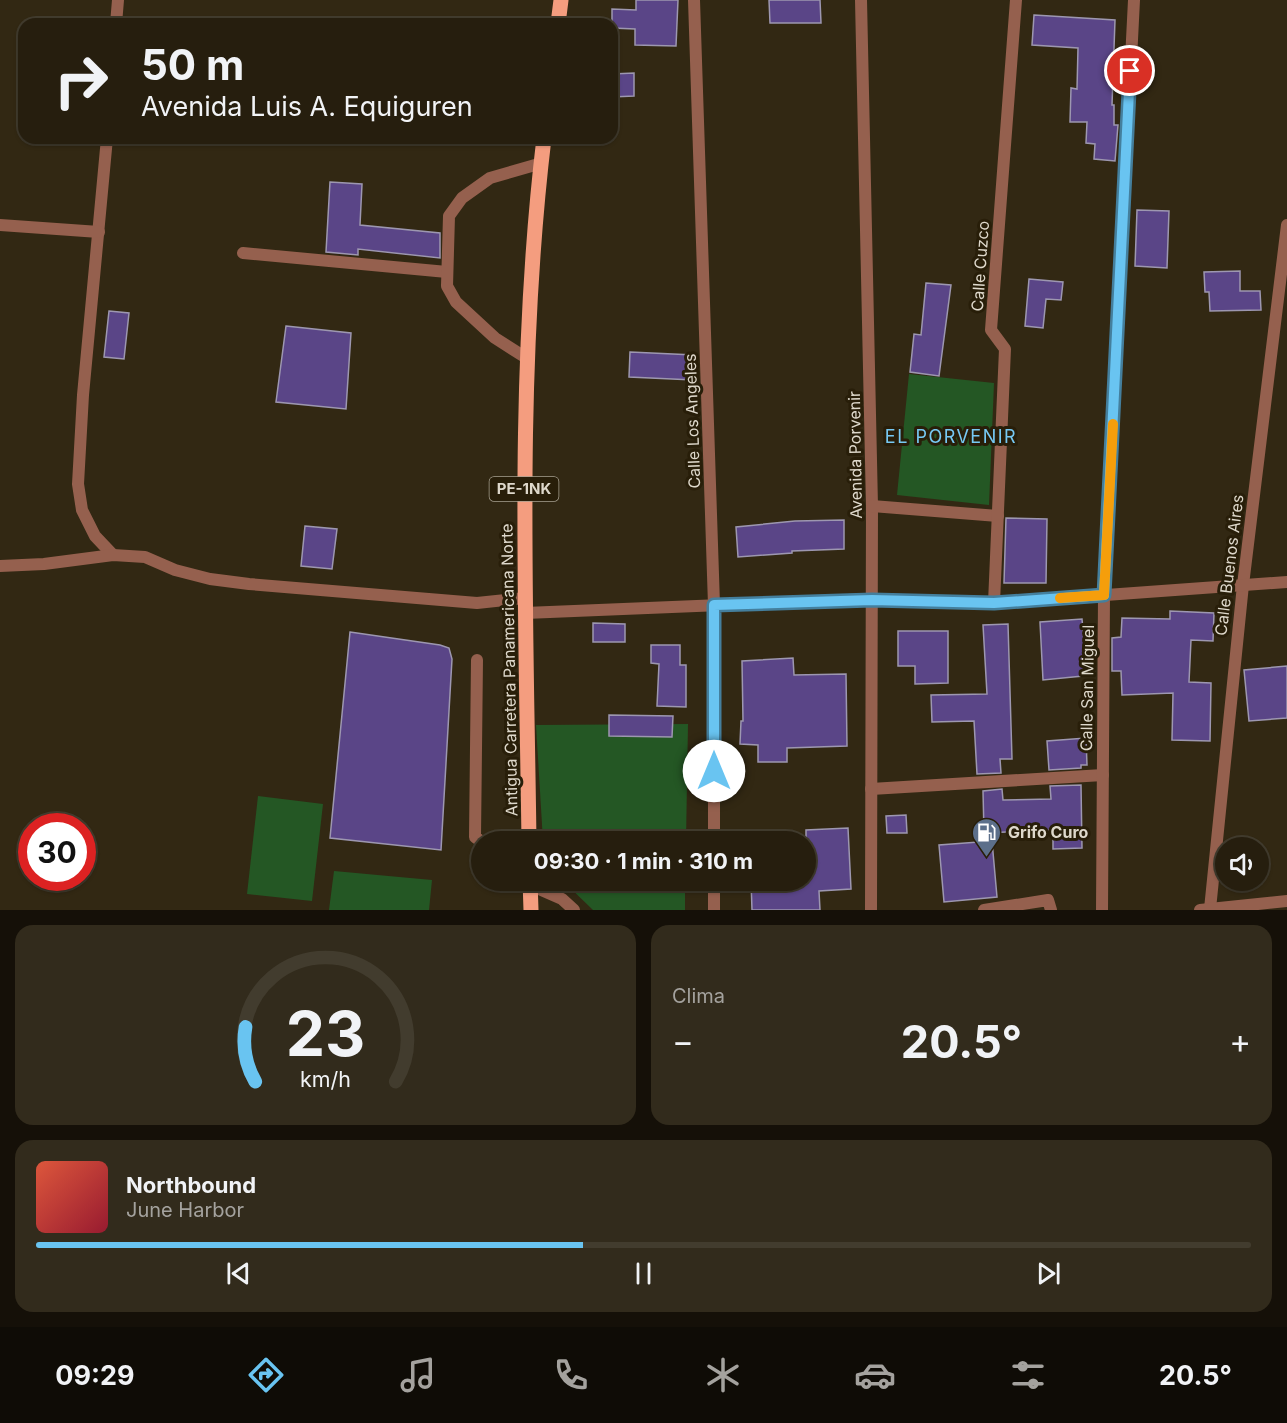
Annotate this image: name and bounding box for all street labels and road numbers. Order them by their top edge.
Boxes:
street label: Calle Cuzco [967,220,993,312]
street label: Calle Los Angeles [680,353,704,489]
street label: Avenida Porvenir [844,391,866,519]
road number: PE-1NK [490,477,558,501]
street label: Calle Buenos Aires [1210,493,1248,637]
street label: Antigua Carretera Panamericana Norte [496,523,522,817]
street label: Calle San Miguel [1076,625,1098,751]

